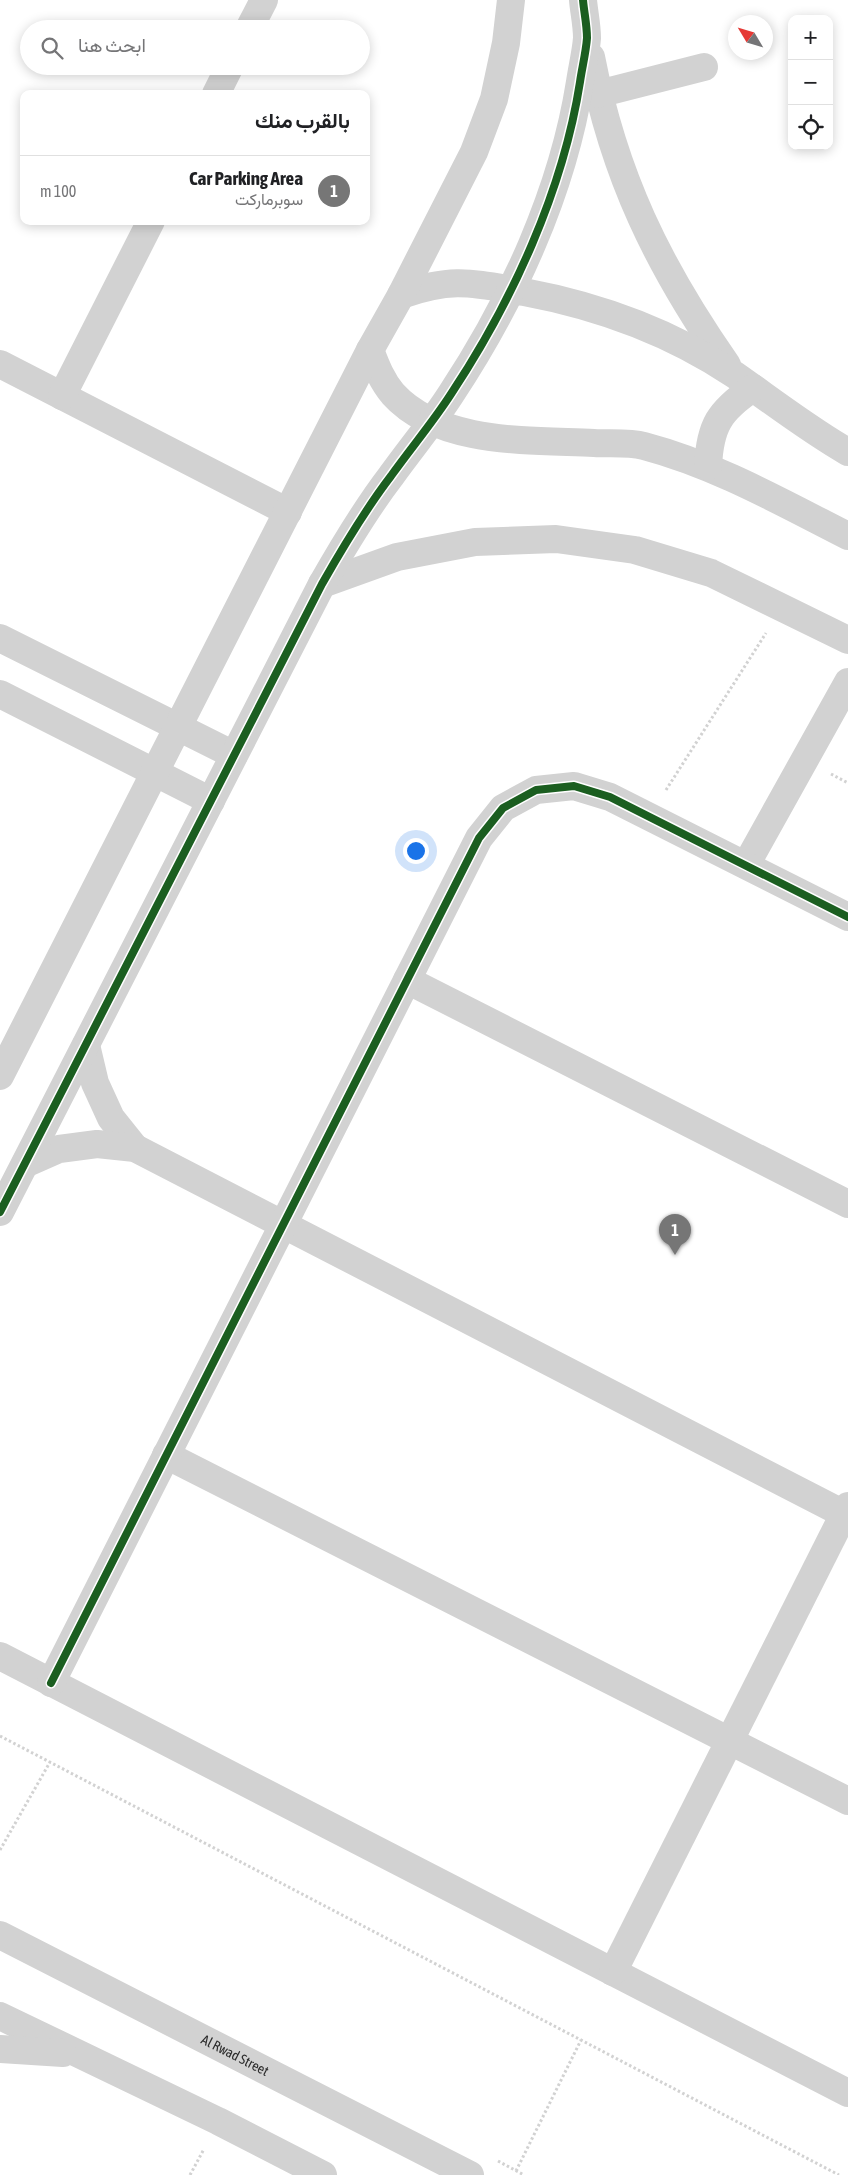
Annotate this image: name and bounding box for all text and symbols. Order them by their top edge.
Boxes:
north arrow [728,15,773,60]
map controls [788,15,833,150]
button: + [788,15,833,60]
search box [20,20,370,75]
icon: search [38,34,66,62]
text: ابحث هنا [78,34,146,56]
button: − [788,60,833,105]
button: locate [788,105,833,150]
text: بالقرب منك [255,108,350,132]
text: Car Parking Area [189,167,303,189]
text: 100 m [40,182,76,200]
text: 1 [330,182,338,200]
text: سوبرماركت [235,190,303,208]
your location [403,838,429,864]
pin: 1 [659,1214,691,1255]
street label: Al Rwad Street [199,2031,272,2079]

